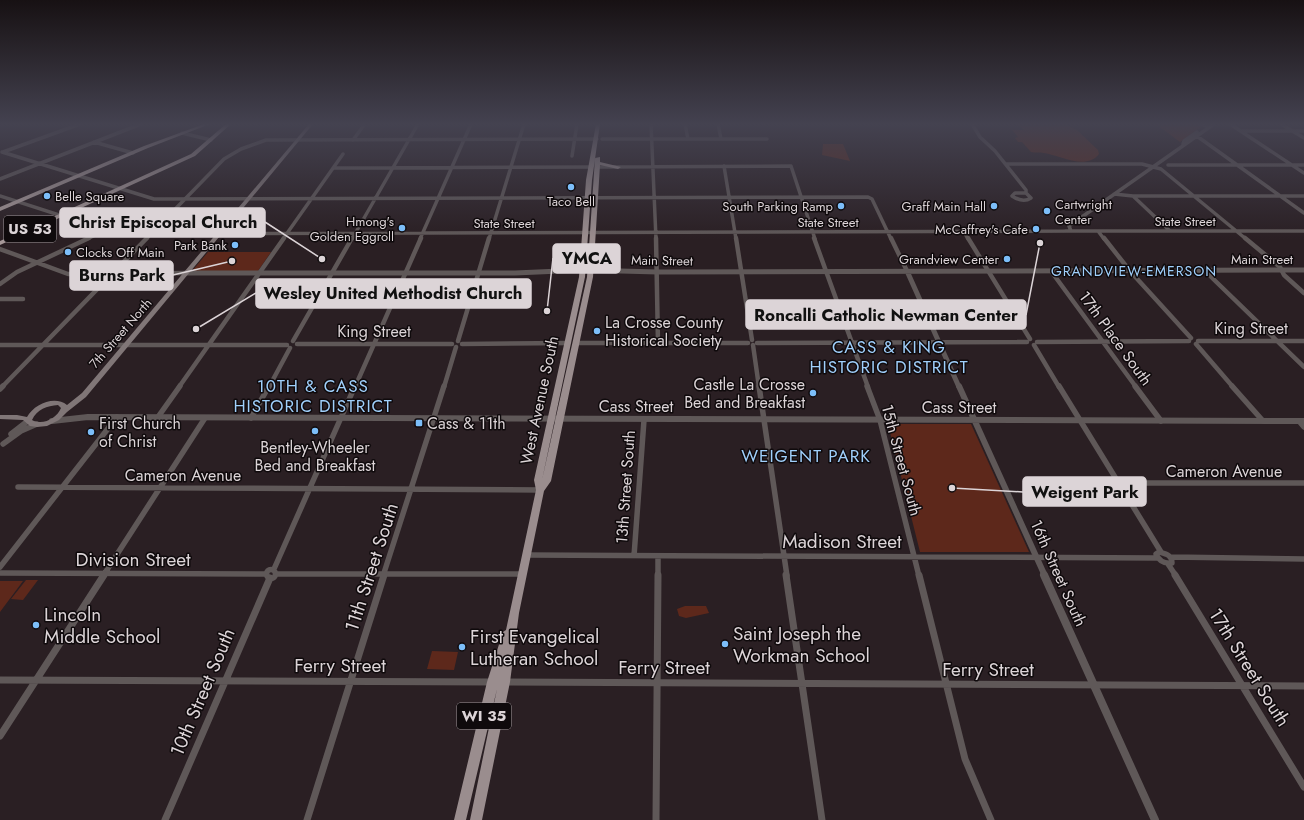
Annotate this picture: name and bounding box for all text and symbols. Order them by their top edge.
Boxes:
marker: Taco Bell [566,182,576,192]
place label: Belle Square [55,187,124,206]
marker: Belle Square [42,191,52,201]
place label: Taco Bell [547,192,595,211]
place label: Cartwright Center [1055,195,1113,229]
place label: South Parking Ramp [722,197,833,216]
place label: Graff Main Hall [901,197,986,216]
marker: South Parking Ramp [836,201,846,211]
marker: Graff Main Hall [989,201,999,211]
marker: Cartwright Center [1042,206,1052,216]
callout: Christ Episcopal Church [60,208,265,237]
text: Christ Episcopal Church [69,210,257,234]
place label: Hmong's Golden Eggroll [310,212,394,246]
street label: State Street [1154,212,1216,231]
street label: State Street [797,213,859,232]
street label: State Street [473,214,535,233]
road number: US 53 [4,216,56,242]
place label: McCaffrey's Cafe [935,220,1028,239]
marker: Hmong's Golden Eggroll [397,223,407,233]
marker: McCaffrey's Cafe [1031,224,1041,234]
place label: Park Bank [174,236,227,255]
marker: Park Bank [230,240,240,250]
place label: Clocks Off Main [76,243,165,262]
callout: YMCA [553,244,620,273]
text: YMCA [561,246,613,270]
marker: Clocks Off Main [63,247,73,257]
street label: Main Street [631,250,694,271]
place label: Grandview Center [899,250,1000,269]
street label: Main Street [1231,250,1294,269]
marker: Grandview Center [1002,254,1012,264]
callout: Burns Park [70,261,173,290]
district label: GRANDVIEW-EMERSON [1051,261,1217,281]
text: Burns Park [79,263,166,287]
callout: Wesley United Methodist Church [256,279,531,308]
text: Wesley United Methodist Church [264,281,523,305]
street label: 17th Place South [1073,286,1158,390]
street label: 7th Street North [85,294,156,372]
callout: Roncalli Catholic Newman Center [746,300,1026,329]
text: Roncalli Catholic Newman Center [754,303,1018,327]
place label: La Crosse County Historical Society [605,311,724,352]
street label: King Street [1214,317,1288,340]
street label: King Street [337,320,411,343]
marker: La Crosse County Historical Society [592,326,602,336]
street label: West Avenue South [515,334,564,466]
district label: CASS & KING HISTORIC DISTRICT [809,335,969,379]
place label: Castle La Crosse Bed and Breakfast [684,373,805,414]
district label: 10TH & CASS HISTORIC DISTRICT [233,374,393,418]
marker: Castle La Crosse Bed and Breakfast [808,388,818,398]
street label: Cass Street [599,395,673,418]
street label: Cass Street [922,396,996,419]
street label: 15th Street South [876,402,927,518]
place label: First Church of Christ [99,412,181,453]
place label: Cass & 11th [427,412,506,435]
marker: Cass & 11th [414,418,424,428]
marker: Bentley-Wheeler Bed and Breakfast [310,426,320,436]
marker: First Church of Christ [86,427,96,437]
street label: 13th Street South [610,429,641,545]
place label: Bentley-Wheeler Bed and Breakfast [255,436,376,477]
district label: WEIGENT PARK [741,444,871,468]
street label: Cameron Avenue [1166,460,1282,483]
street label: Cameron Avenue [125,464,241,487]
callout: Weigent Park [1023,477,1146,506]
text: Weigent Park [1031,480,1139,504]
street label: 11th Street South [338,499,405,635]
street label: 16th Street South [1025,516,1092,630]
street label: Madison Street [782,528,902,555]
street label: Division Street [75,546,191,573]
place label: Lincoln Middle School [44,601,160,650]
street label: 17th Street South [1202,603,1297,732]
marker: Lincoln Middle School [31,620,41,630]
place label: Saint Joseph the Workman School [733,620,870,669]
place label: First Evangelical Lutheran School [470,623,599,672]
street label: 10th Street South [163,624,242,760]
marker: Saint Joseph the Workman School [720,639,730,649]
marker: First Evangelical Lutheran School [457,642,467,652]
street label: Ferry Street [294,652,386,679]
street label: Ferry Street [618,654,710,681]
street label: Ferry Street [942,656,1034,683]
road number: WI 35 [457,703,511,729]

